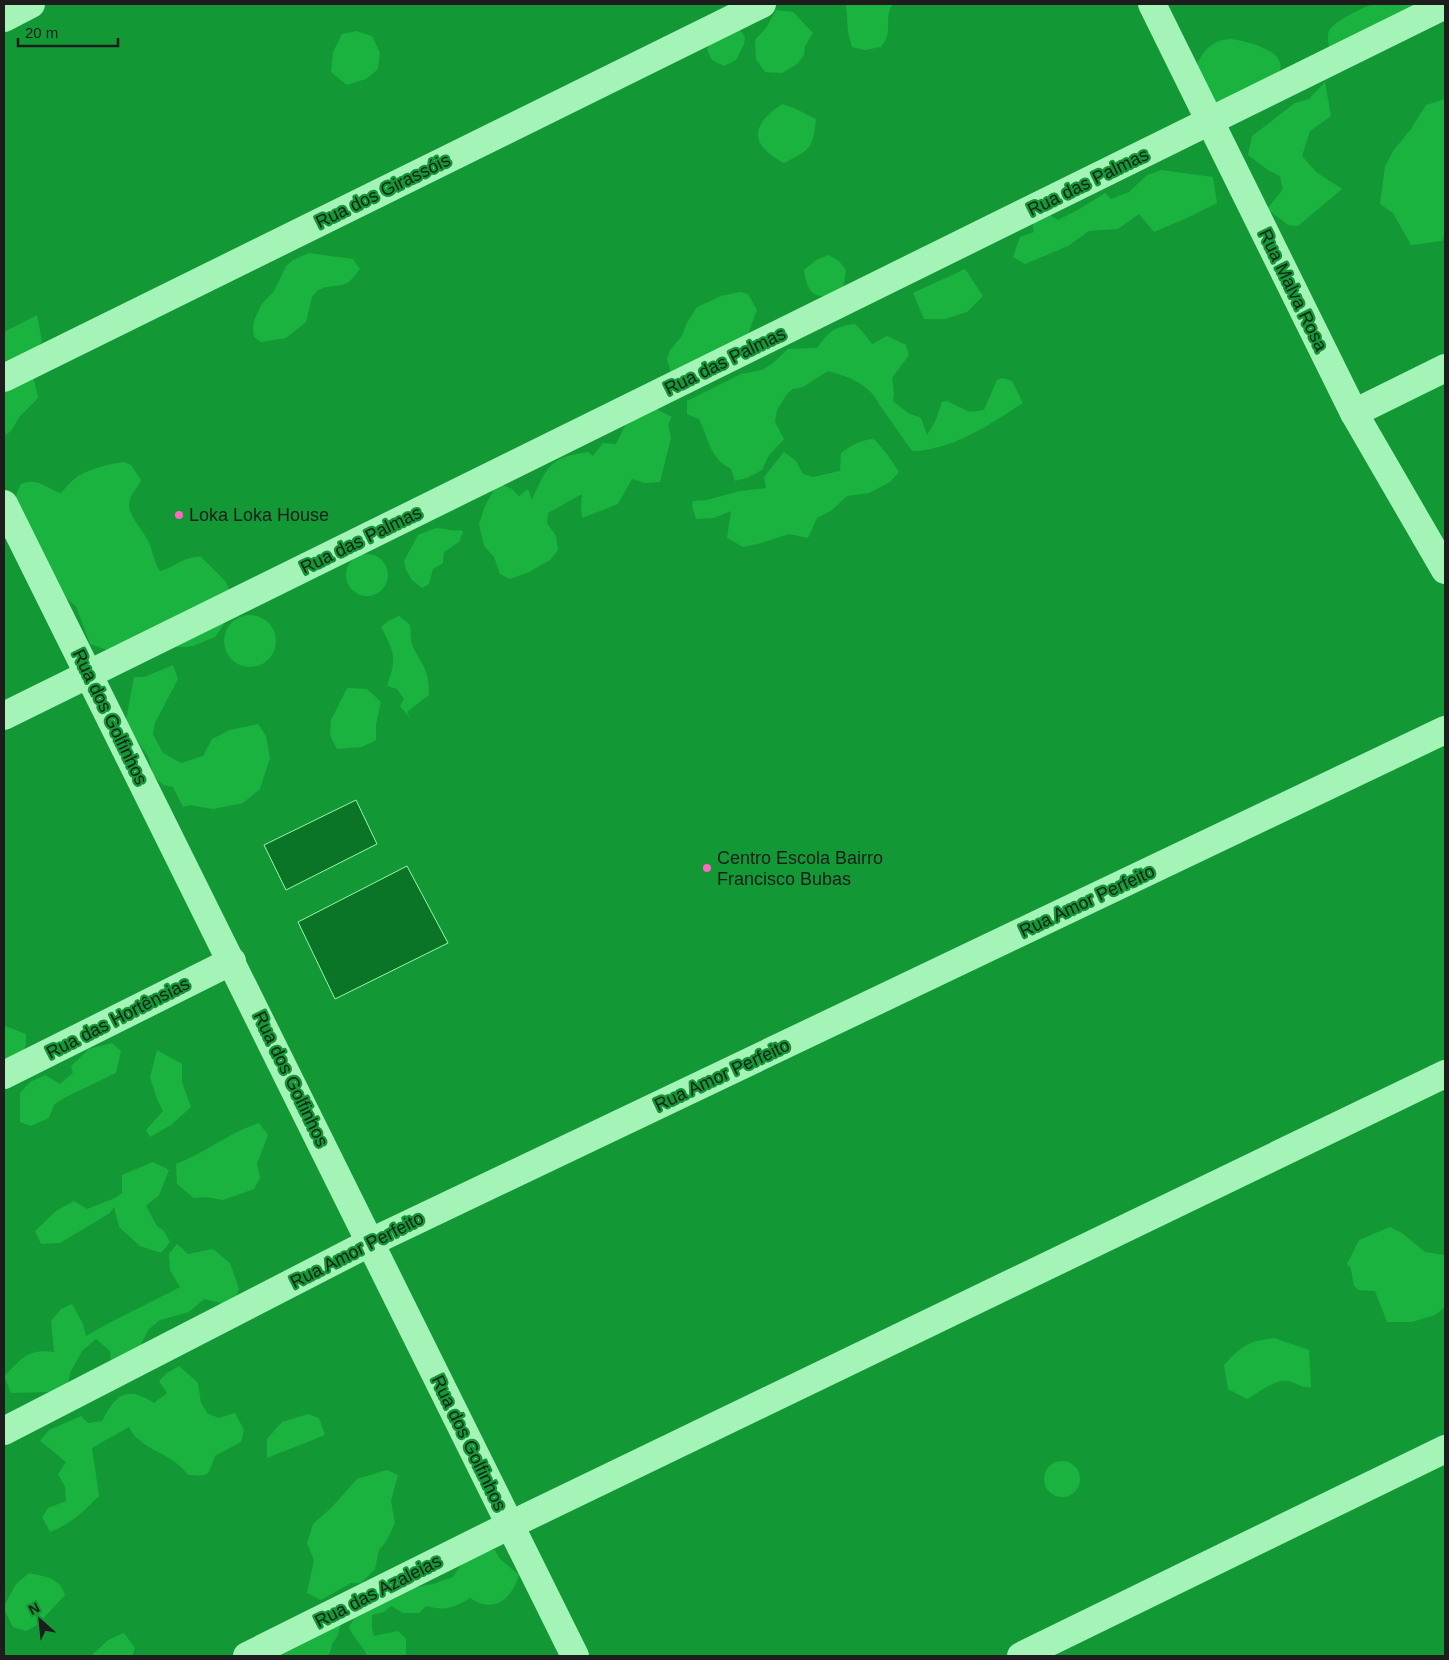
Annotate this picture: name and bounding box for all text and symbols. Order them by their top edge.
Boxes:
scale bar [18,15,118,47]
text: 20 m [25,24,58,41]
street label: Rua das Palmas [1024,144,1152,220]
street label: Rua dos Girassóis [313,150,453,232]
street label: Rua Malva Rosa [1255,226,1332,355]
street label: Rua das Palmas [661,323,789,399]
street label: Rua das Palmas [297,502,425,578]
place label: Loka Loka House [189,505,329,525]
marker: Loka Loka House [173,509,185,521]
street label: Rua dos Golfinhos [69,646,151,788]
place label: Centro Escola Bairro Francisco Bubas [717,848,883,889]
street label: Rua Amor Perfeito [1016,861,1158,941]
marker: Centro Escola Bairro Francisco Bubas [701,862,713,874]
street label: Rua das Hortênsias [43,973,193,1063]
street label: Rua dos Golfinhos [250,1008,332,1150]
street label: Rua Amor Perfeito [651,1035,793,1115]
street label: Rua Amor Perfeito [287,1208,427,1292]
street label: Rua dos Golfinhos [428,1372,510,1514]
street label: Rua das Azaleias [311,1551,445,1631]
north arrow [15,1595,65,1645]
text: N [26,1599,42,1618]

